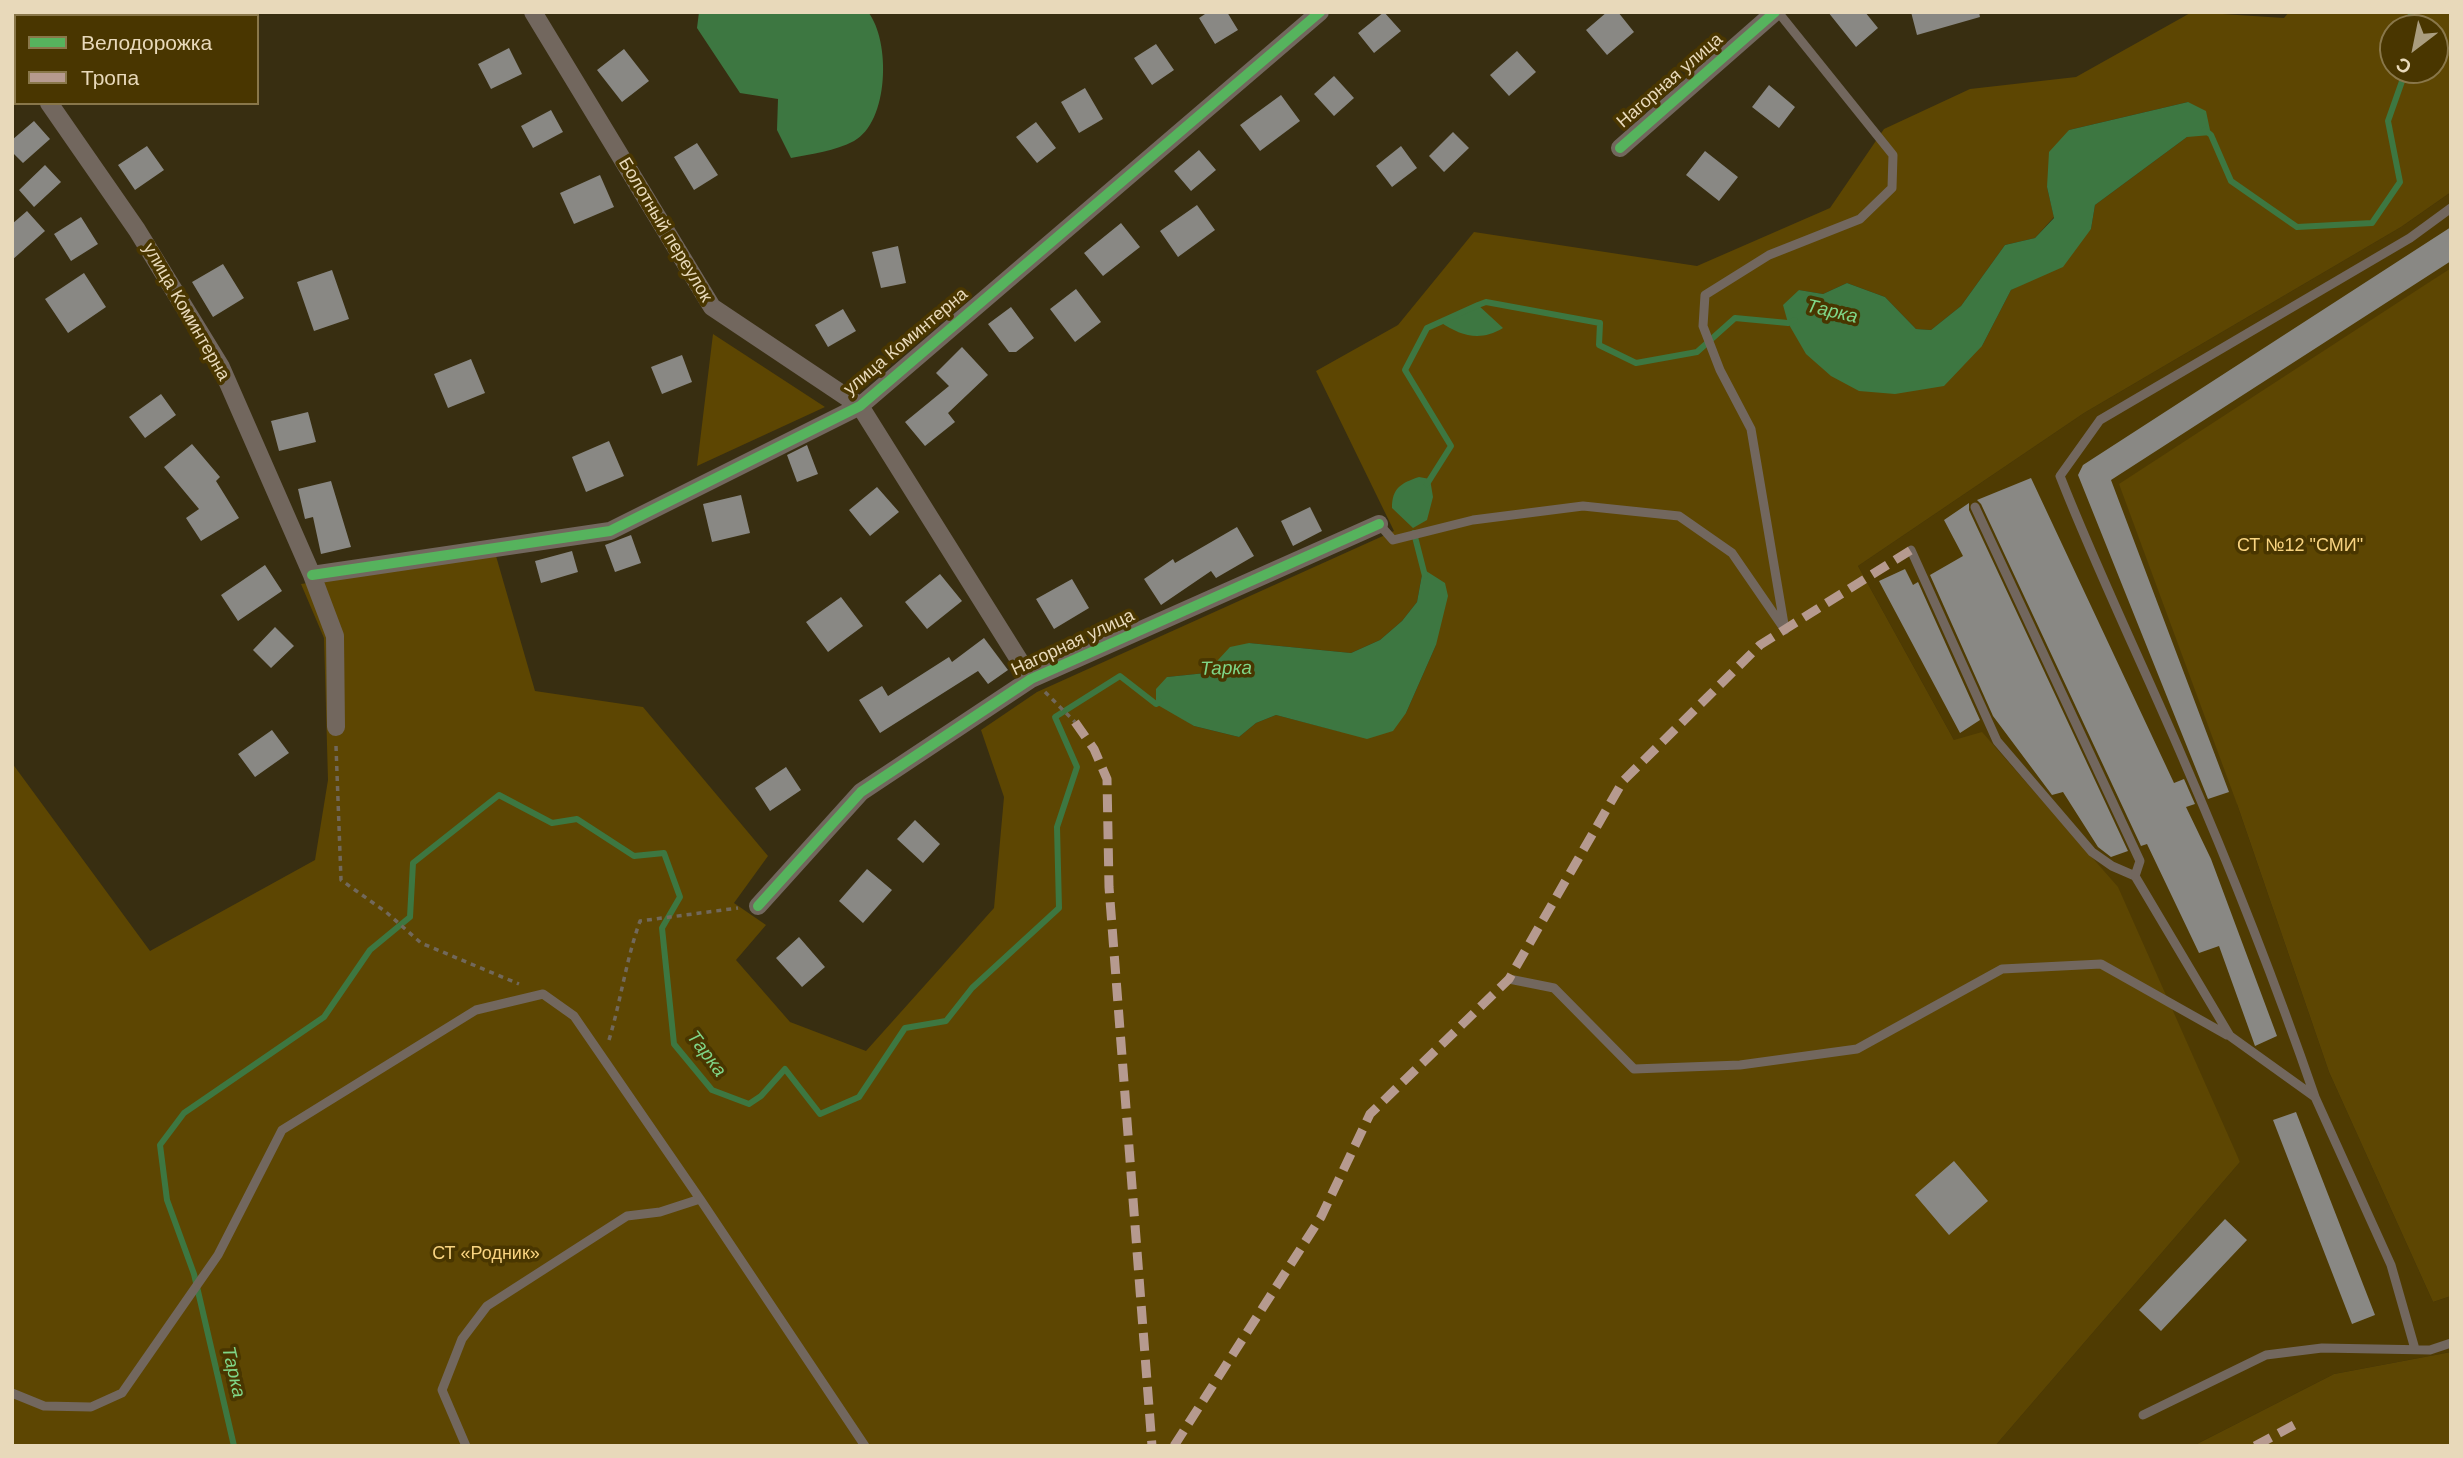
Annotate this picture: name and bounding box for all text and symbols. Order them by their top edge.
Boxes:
legend [14,14,259,105]
north arrow [2379,14,2449,84]
street label: Нагорная улица [1613,29,1727,133]
text: Велодорожка [81,31,212,54]
text: С [2392,53,2415,78]
text: Тропа [81,66,139,89]
street label: Болотный переулок [613,154,717,306]
street label: улица Коминтерна [138,239,234,385]
street label: улица Коминтерна [840,284,972,400]
water label: Тарка [1804,295,1860,329]
park label: СТ №12 "СМИ" [2237,535,2363,557]
street label: Нагорная улица [1008,605,1138,681]
water label: Тарка [1200,657,1252,681]
water label: Тарка [681,1026,731,1082]
park label: СТ «Родник» [432,1243,540,1265]
water label: Тарка [216,1344,250,1400]

